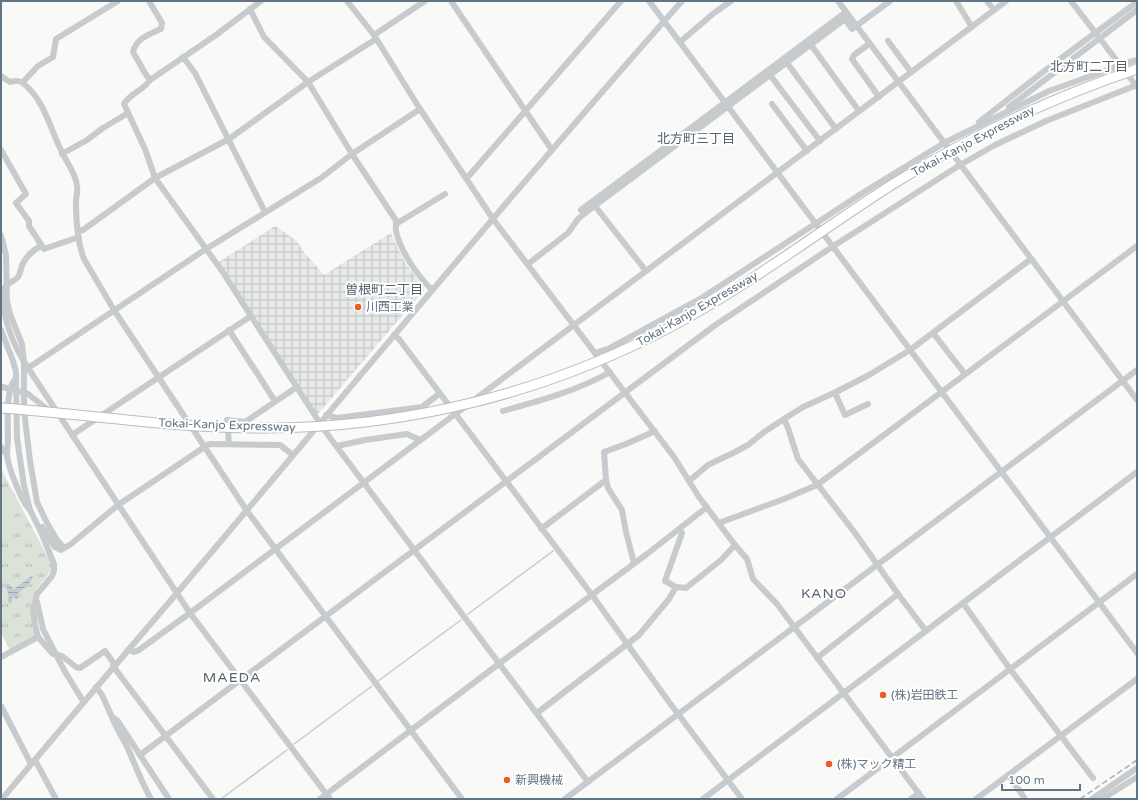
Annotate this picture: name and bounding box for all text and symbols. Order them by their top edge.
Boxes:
district label: 北方町二丁目 [1050,59,1128,75]
street label: Tokai-Kanjo Expressway [909,102,1037,179]
district label: 北方町三丁目 [657,131,735,147]
street label: Tokai-Kanjo Expressway [634,268,760,349]
district label: 曽根町二丁目 [345,282,423,298]
place label: 川西工業 [366,300,414,314]
marker: 川西工業 [353,302,363,312]
street label: Tokai-Kanjo Expressway [158,416,296,434]
district label: KANO [801,585,847,602]
district label: MAEDA [203,669,261,686]
place label: (株)岩田鉄工 [891,688,959,702]
marker: (株)岩田鉄工 [878,690,888,700]
place label: (株)マック精工 [837,757,917,771]
marker: (株)マック精工 [824,759,834,769]
scale bar [1002,766,1080,792]
place label: 新興機械 [515,773,563,787]
text: 100 m [1008,773,1045,787]
marker: 新興機械 [502,775,512,785]

